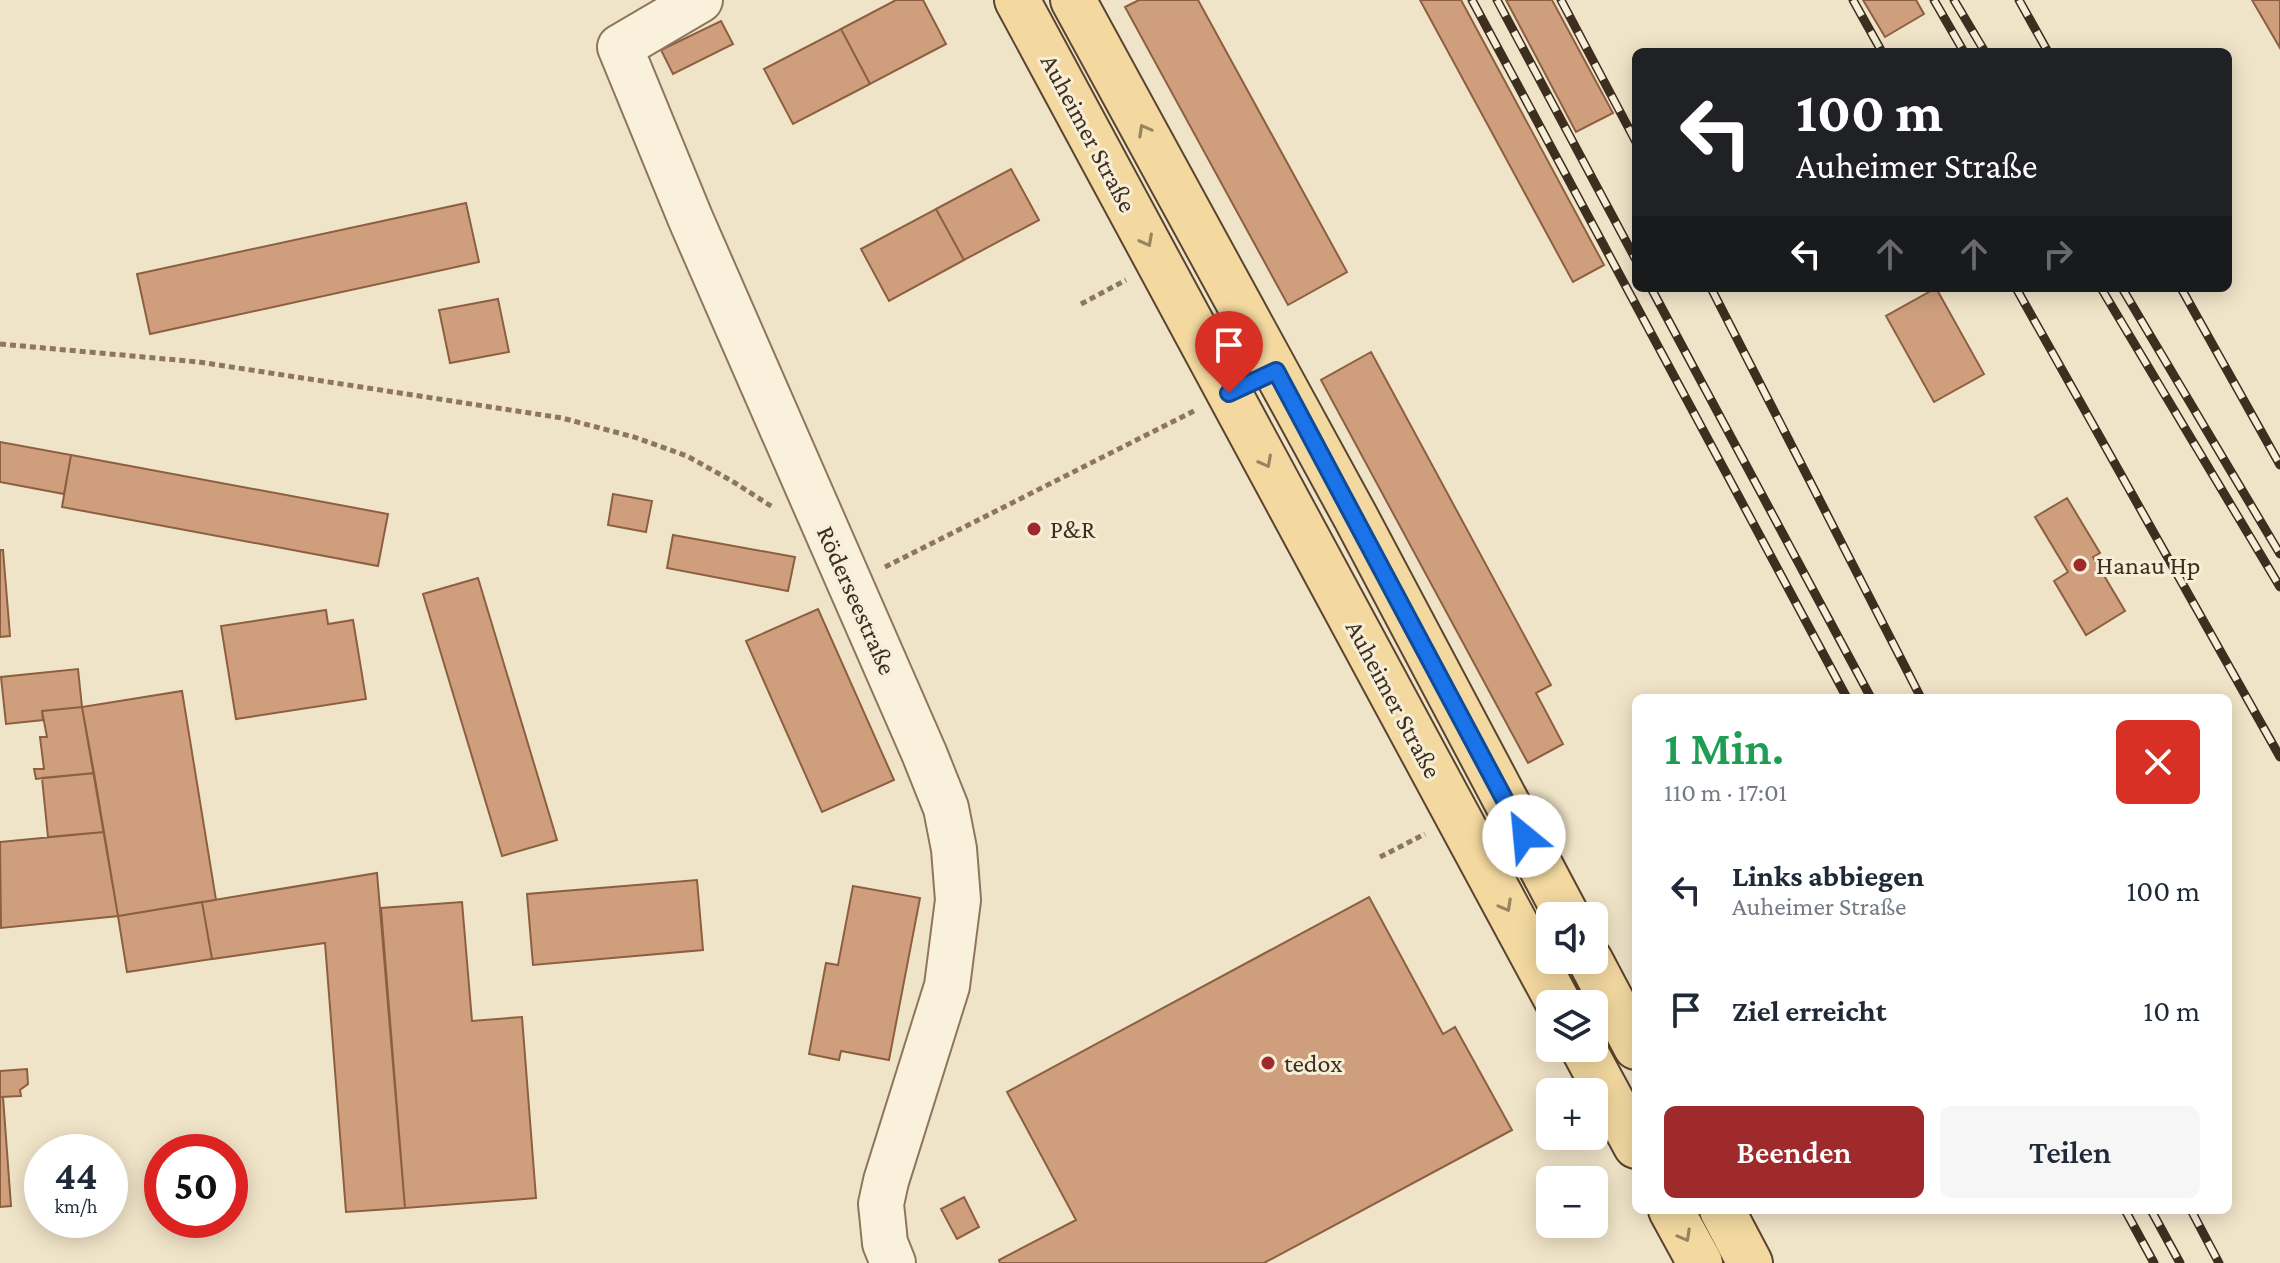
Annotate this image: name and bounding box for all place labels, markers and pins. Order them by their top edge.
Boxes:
pin [1195,311,1263,393]
place label: P&R [1050,515,1096,544]
marker: P&R [1025,520,1043,538]
place label: Hanau Hp [2096,551,2200,580]
marker: Hanau Hp [2071,556,2089,574]
place label: tedox [1284,1049,1342,1078]
marker: tedox [1259,1054,1277,1072]

